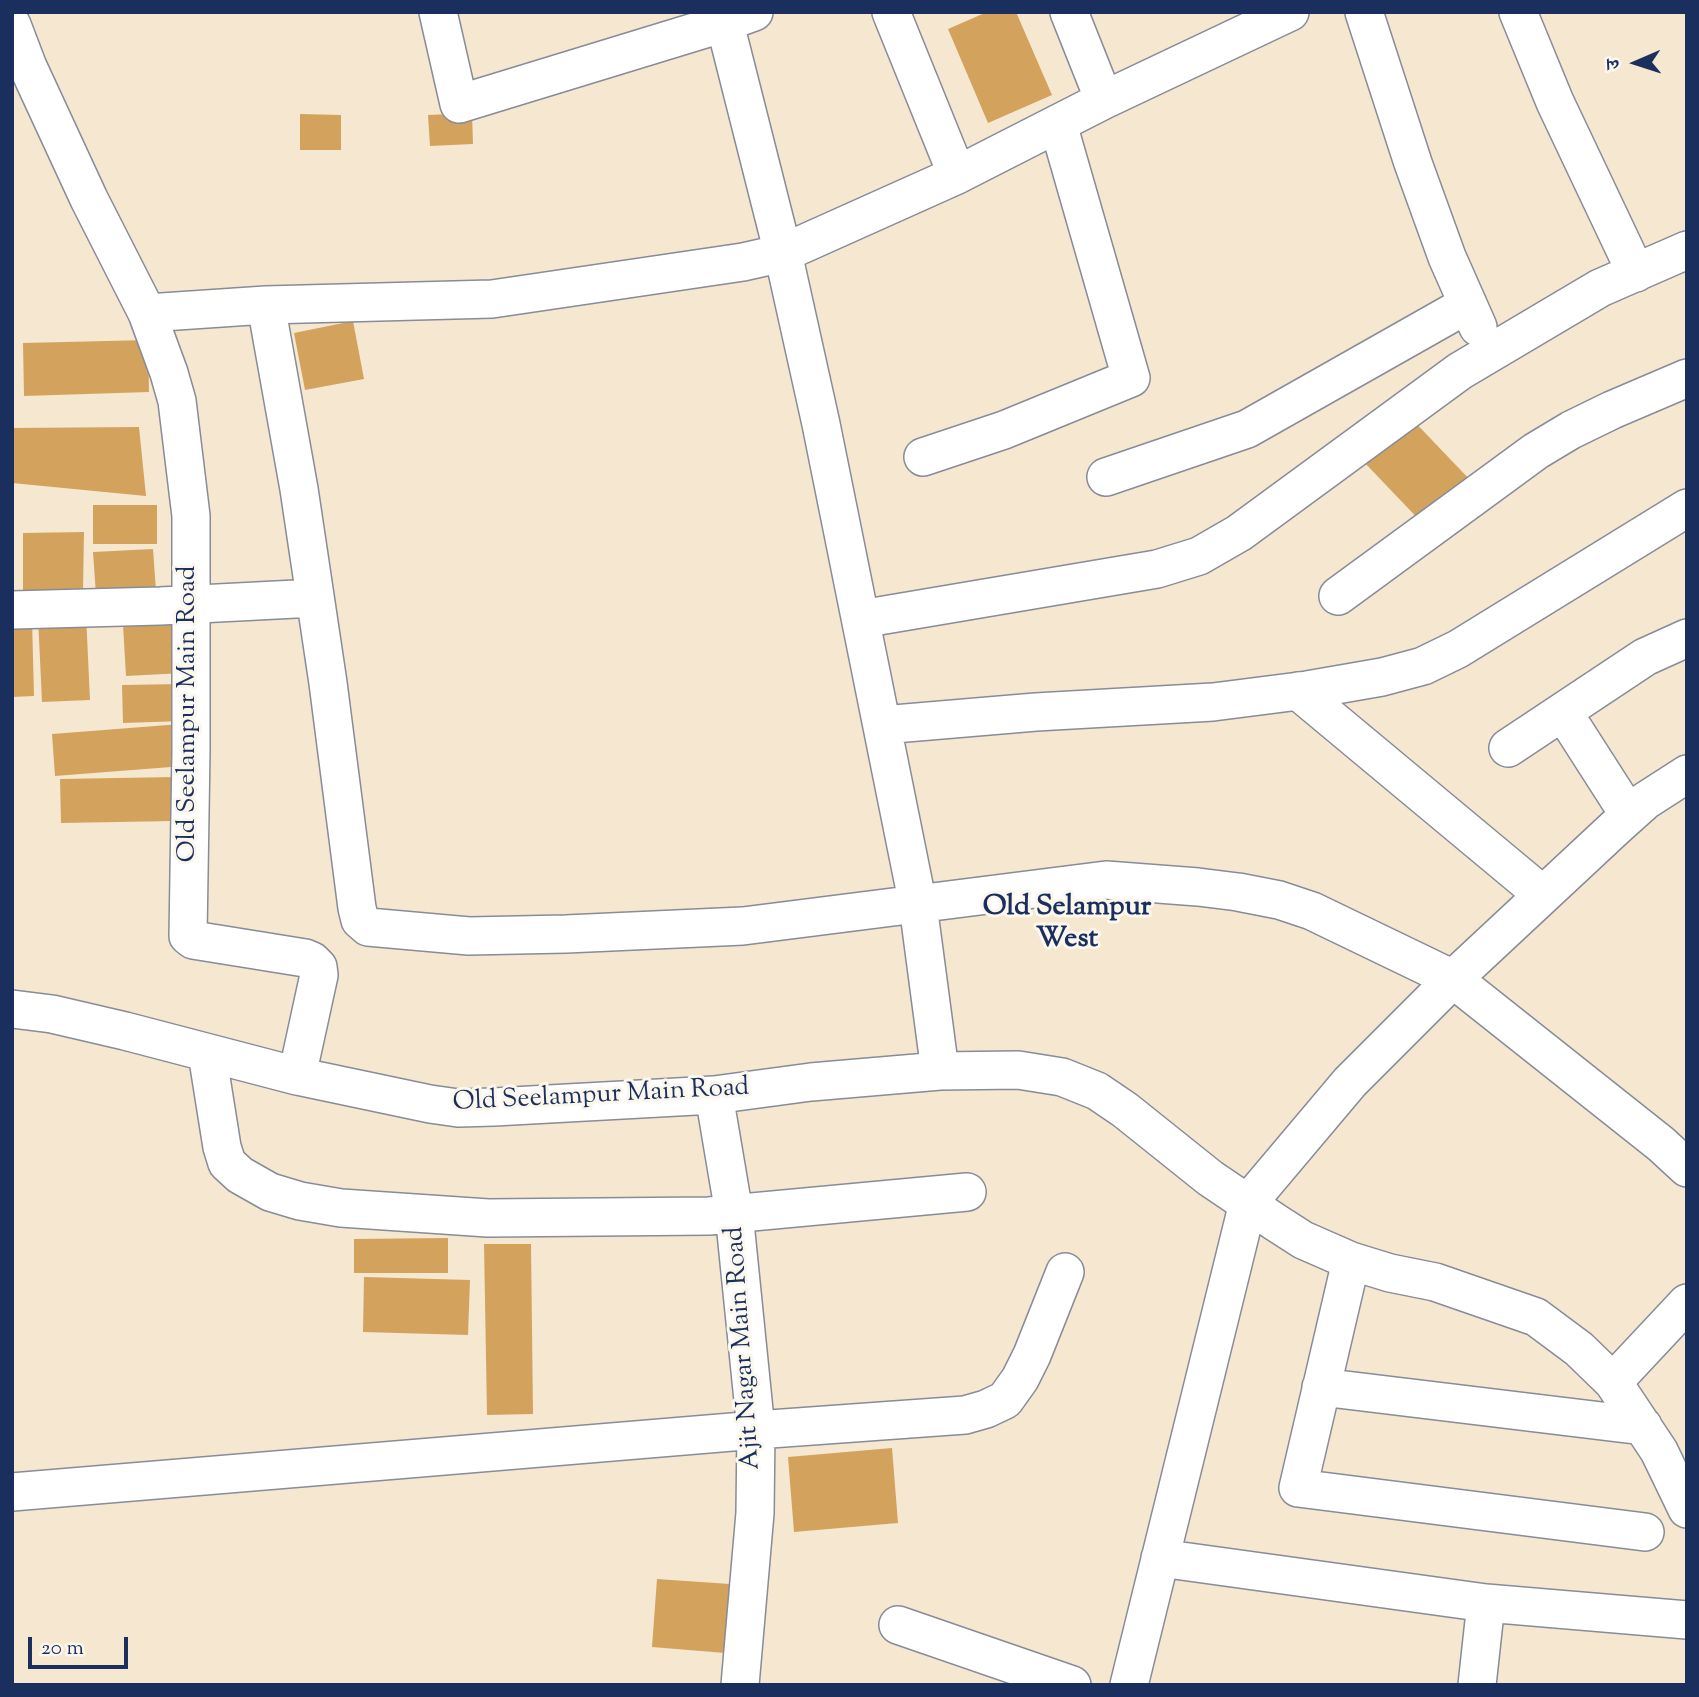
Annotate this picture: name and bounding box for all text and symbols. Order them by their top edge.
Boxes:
north arrow [1601,28,1671,98]
text: उ [1601,59,1628,70]
street label: Old Seelampur Main Road [174,566,206,862]
district label: Old Selampur West [983,892,1151,958]
street label: Old Seelampur Main Road [452,1074,750,1120]
street label: Ajit Nagar Main Road [721,1225,769,1471]
scale bar [32,1624,131,1668]
text: 20 m [41,1634,84,1664]

